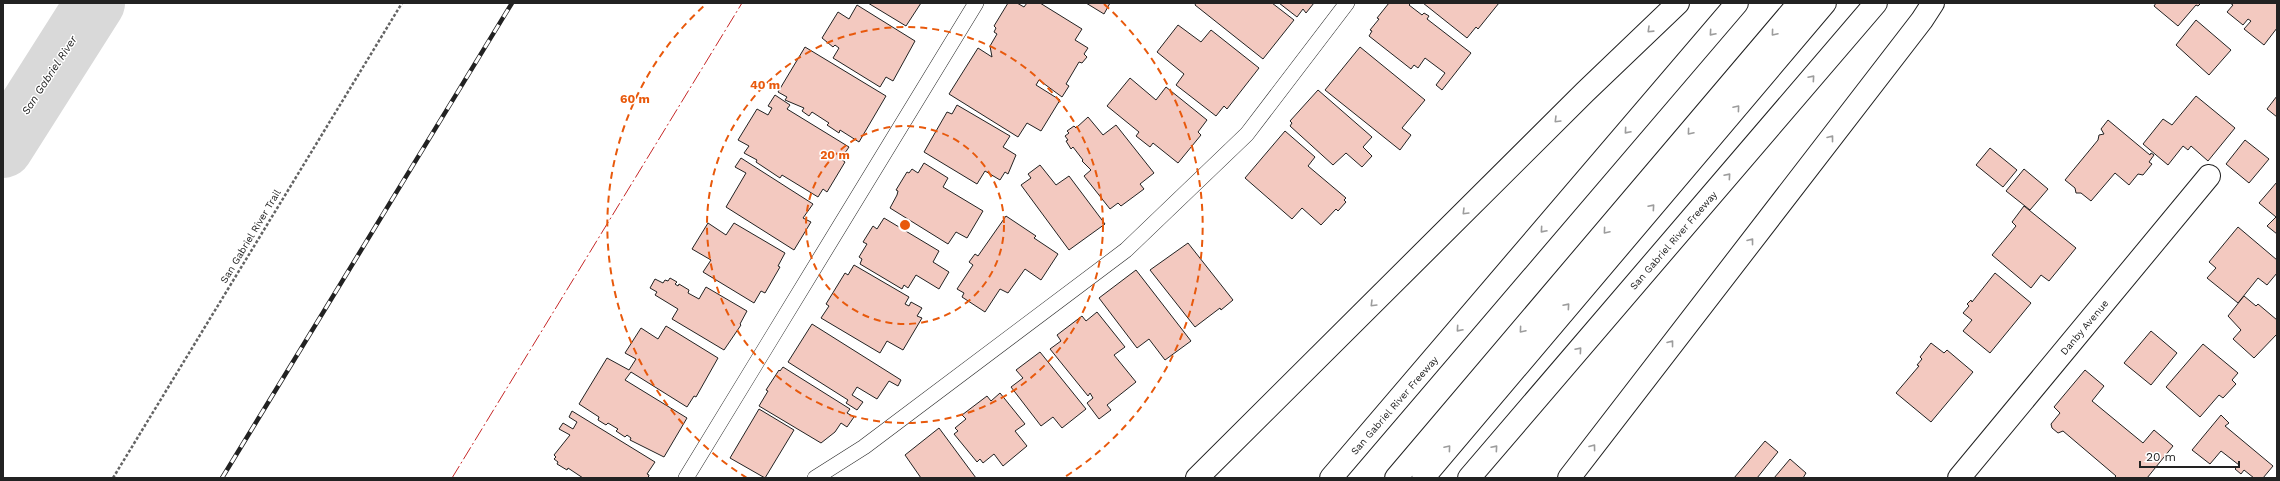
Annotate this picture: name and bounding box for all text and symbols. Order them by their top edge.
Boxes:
one-way arrow [1647,25,1655,33]
one-way arrow [1709,28,1716,35]
one-way arrow [1771,28,1778,35]
water label: San Gabriel River [19,33,80,117]
one-way arrow [1808,75,1815,82]
text: 40 m [750,78,780,92]
text: 60 m [620,92,650,106]
one-way arrow [1732,106,1739,113]
one-way arrow [1554,116,1562,123]
one-way arrow [1625,127,1632,134]
one-way arrow [1687,127,1694,134]
one-way arrow [1826,135,1833,142]
text: 20 m [820,148,850,162]
one-way arrow [1723,174,1730,181]
street label: San Gabriel River Trail [218,187,283,285]
street label: San Gabriel River Freeway [1628,188,1720,292]
one-way arrow [1648,205,1655,212]
one-way arrow [1462,207,1470,215]
centre of rings [898,218,912,232]
one-way arrow [1540,226,1547,233]
one-way arrow [1603,226,1610,234]
one-way arrow [1746,238,1753,245]
street label: Danby Avenue [2058,297,2111,357]
one-way arrow [1370,299,1378,307]
one-way arrow [1563,303,1570,310]
one-way arrow [1456,325,1463,332]
one-way arrow [1519,326,1526,333]
one-way arrow [1666,341,1673,348]
one-way arrow [1575,347,1582,354]
street label: San Gabriel River Freeway [1349,353,1441,457]
scale bar [2140,443,2239,469]
one-way arrow [1588,444,1595,451]
one-way arrow [1443,445,1450,453]
one-way arrow [1490,446,1497,453]
text: 20 m [2146,450,2176,464]

